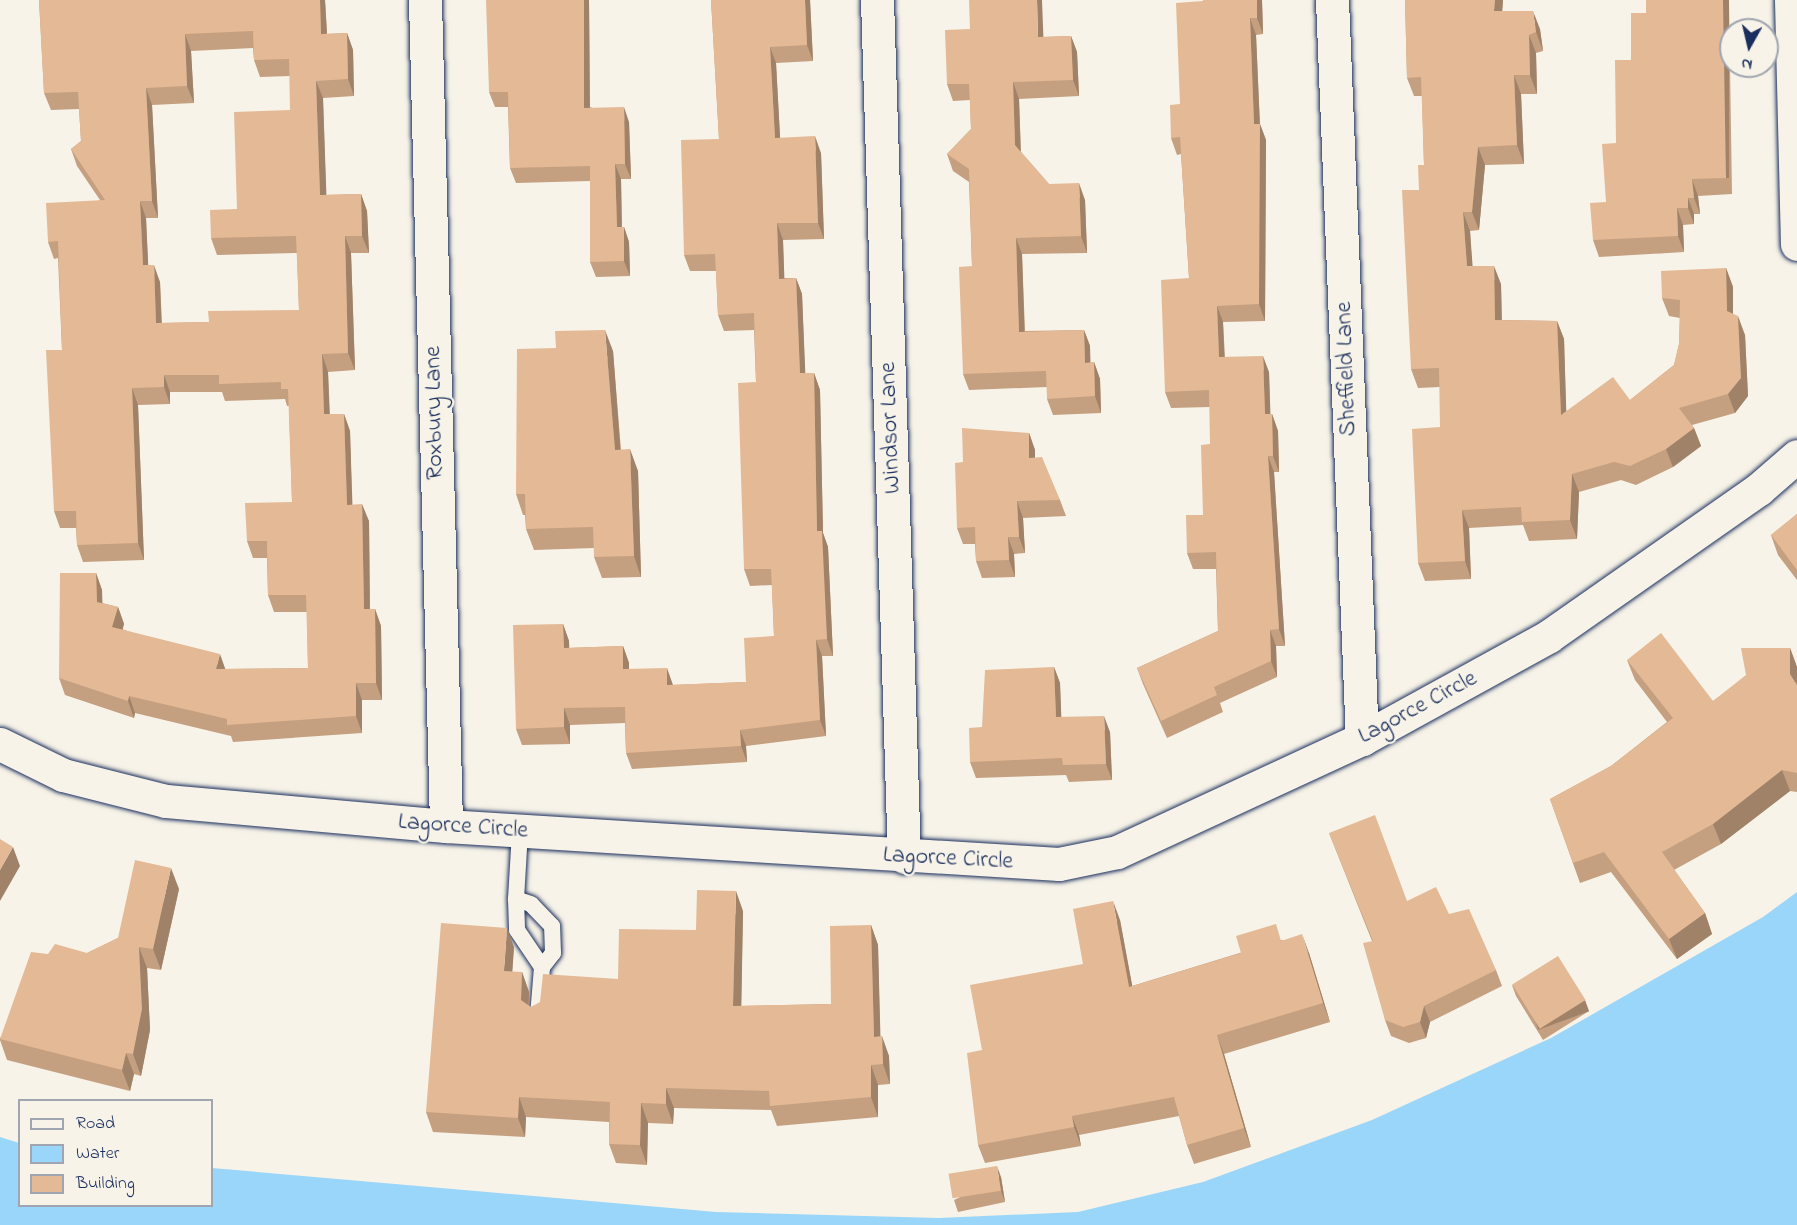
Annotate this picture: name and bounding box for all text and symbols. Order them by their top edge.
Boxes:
north arrow [1719,18,1779,78]
text: N [1740,51,1754,76]
street label: Sheffield Lane [1330,301,1364,437]
street label: Roxbury Lane [419,346,451,480]
street label: Windsor Lane [874,362,908,494]
street label: Lagorce Circle [1354,665,1482,751]
street label: Lagorce Circle [397,808,529,846]
street label: Lagorce Circle [882,841,1014,877]
legend [18,1099,213,1207]
text: Road [76,1111,115,1137]
text: Water [76,1141,119,1167]
text: Building [76,1171,135,1197]

